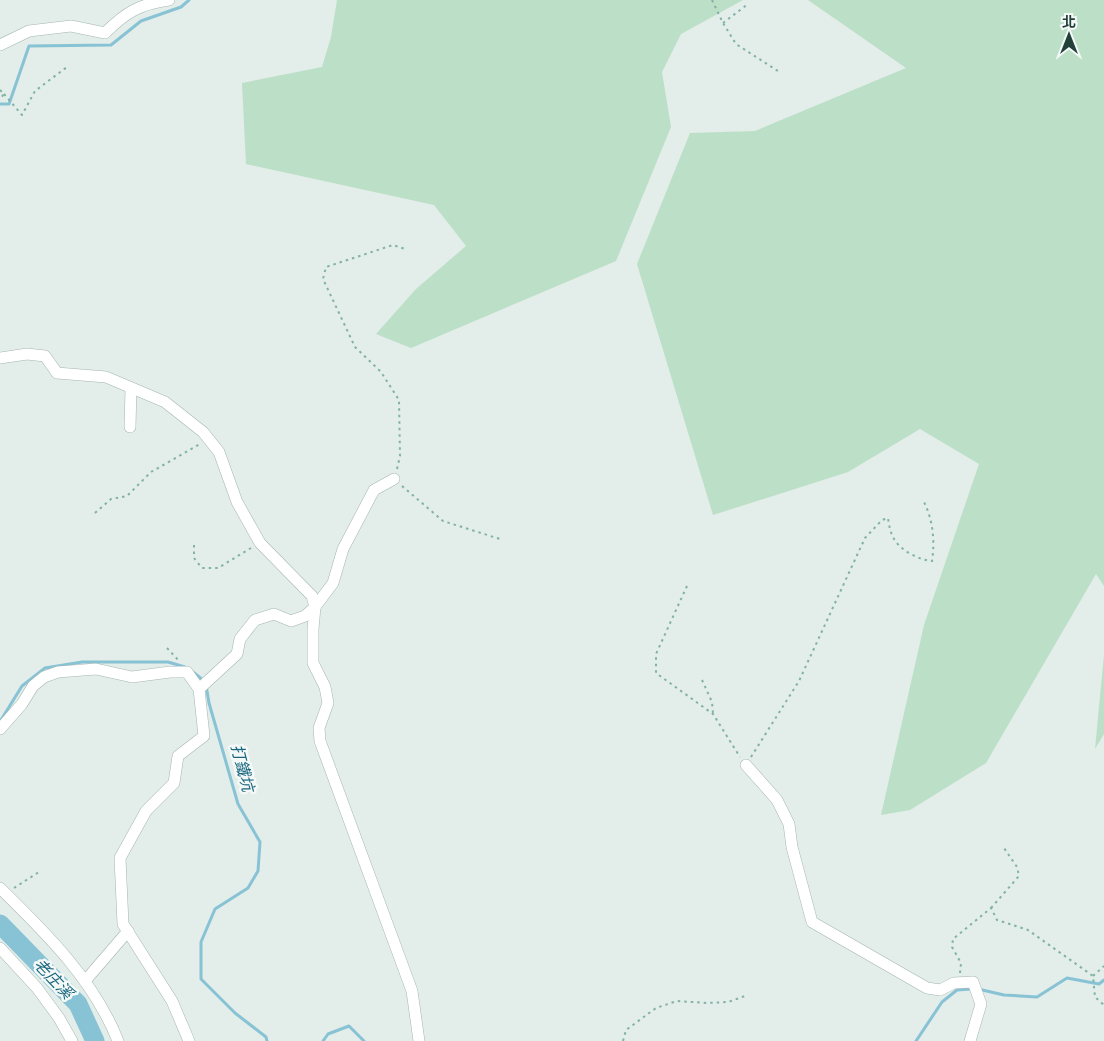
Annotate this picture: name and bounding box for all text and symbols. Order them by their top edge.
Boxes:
north arrow [1044,10,1094,60]
text: 北 [1062,13,1076,32]
water label: 打鐵坑 [225,742,259,796]
water label: 老庄溪 [28,954,79,1005]

